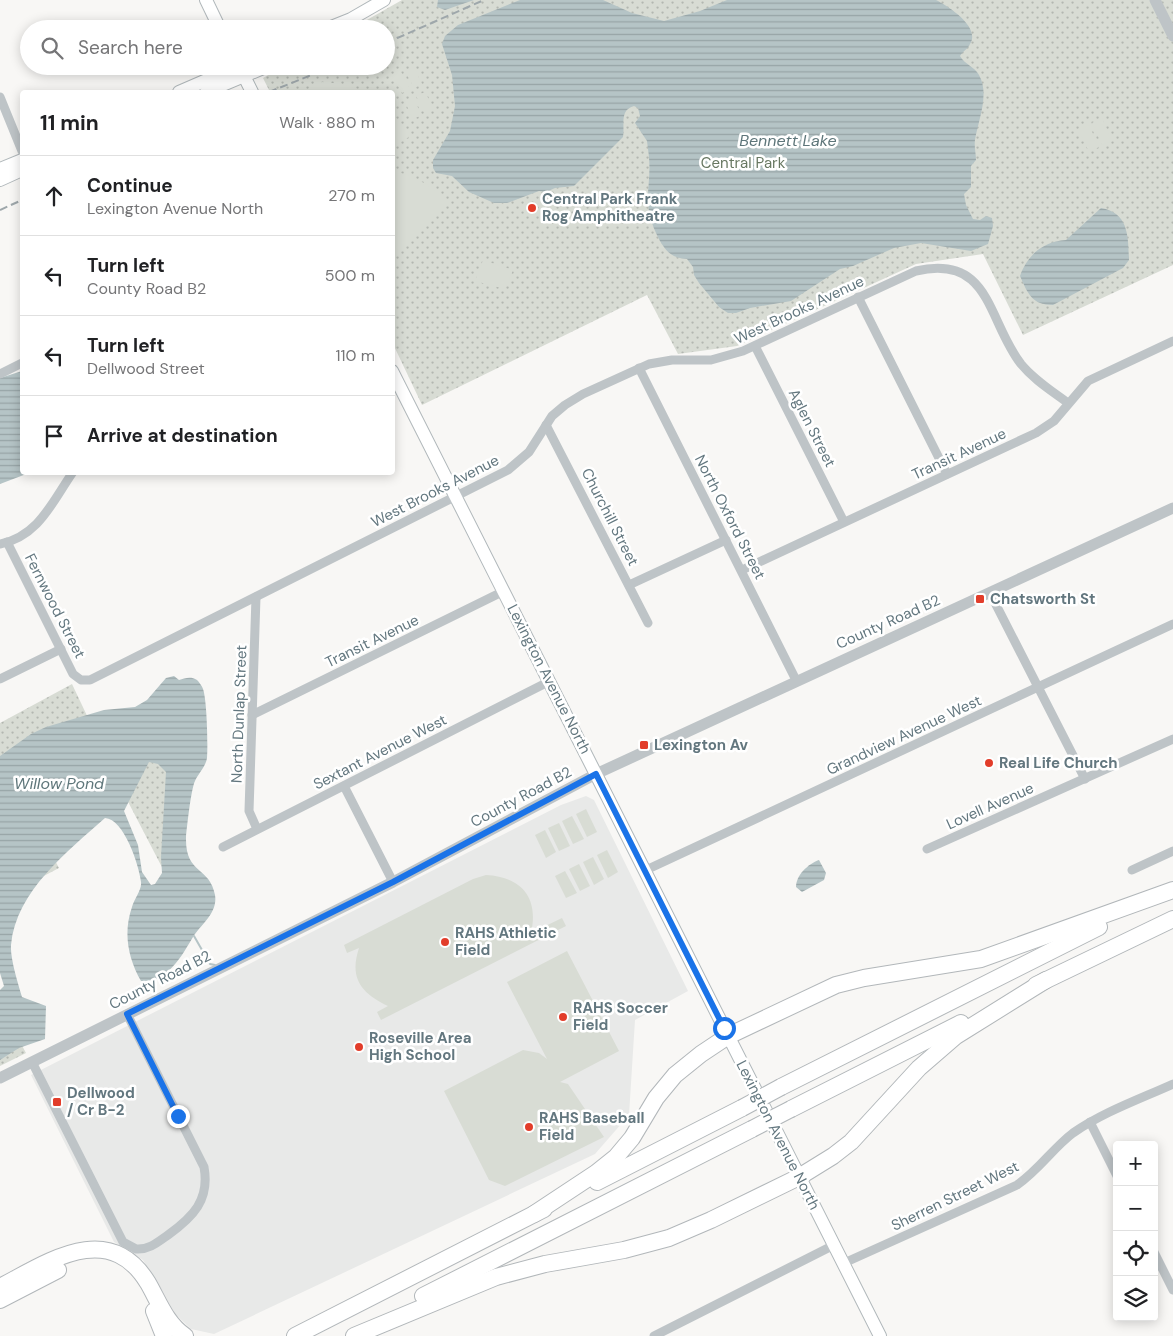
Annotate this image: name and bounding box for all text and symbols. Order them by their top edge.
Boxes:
search box [20,20,395,75]
icon: search [38,34,66,62]
text: Search here [78,35,183,60]
text: 11 min [40,109,99,137]
text: Walk · 880 m [279,112,375,133]
water label: Bennett Lake [739,130,837,151]
park label: Central Park [701,153,786,173]
text: Continue [87,173,173,198]
icon: ahead [40,182,68,210]
text: 270 m [328,185,375,206]
place label: Central Park Frank Rog Amphitheatre [542,189,678,226]
text: Lexington Avenue North [87,198,263,219]
marker: Central Park Frank Rog Amphitheatre [526,202,538,214]
text: Turn left [87,253,165,278]
icon: left [40,262,68,290]
text: 500 m [325,265,375,286]
street label: West Brooks Avenue [731,271,867,349]
text: County Road B2 [87,278,206,299]
text: Turn left [87,333,165,358]
icon: left [40,342,68,370]
text: 110 m [336,345,375,366]
text: Dellwood Street [87,358,205,379]
street label: Aglen Street [784,385,840,471]
icon: arrive [40,422,68,450]
text: Arrive at destination [87,423,278,448]
street label: Transit Avenue [909,423,1009,485]
street label: West Brooks Avenue [368,450,502,532]
street label: North Oxford Street [690,451,770,583]
street label: Churchill Street [577,465,643,569]
street label: Fernwood Street [20,550,90,662]
place label: Chatsworth St [990,589,1095,609]
street label: County Road B2 [833,590,943,654]
marker: Chatsworth St [974,593,986,605]
street label: Lexington Avenue North [503,601,595,757]
street label: Transit Avenue [322,610,422,672]
street label: North Dunlap Street [227,644,251,783]
street label: Grandview Avenue West [823,690,985,780]
street label: Sextant Avenue West [310,710,450,794]
place label: Lexington Av [654,735,748,755]
marker: Lexington Av [638,739,650,751]
place label: Real Life Church [999,753,1118,773]
marker: Real Life Church [983,757,995,769]
street label: County Road B2 [467,762,575,832]
water label: Willow Pond [14,773,105,794]
street label: Lovell Avenue [943,778,1037,834]
place label: RAHS Athletic Field [455,923,557,960]
marker: RAHS Athletic Field [439,936,451,948]
street label: County Road B2 [106,946,214,1014]
place label: RAHS Soccer Field [573,998,668,1035]
marker: RAHS Soccer Field [557,1011,569,1023]
route start [713,1017,736,1040]
place label: Roseville Area High School [369,1028,472,1065]
marker: Roseville Area High School [353,1041,365,1053]
street label: Lexington Avenue North [732,1057,824,1213]
place label: Dellwood / Cr B-2 [67,1083,135,1120]
marker: Dellwood / Cr B-2 [51,1096,63,1108]
route end [167,1105,190,1128]
place label: RAHS Baseball Field [539,1108,644,1145]
marker: RAHS Baseball Field [523,1121,535,1133]
map controls [1113,1141,1158,1321]
button: + [1113,1141,1158,1186]
street label: Sherren Street West [888,1156,1022,1236]
button: − [1113,1186,1158,1231]
button: locate [1113,1231,1158,1276]
button: layers [1113,1276,1158,1321]

